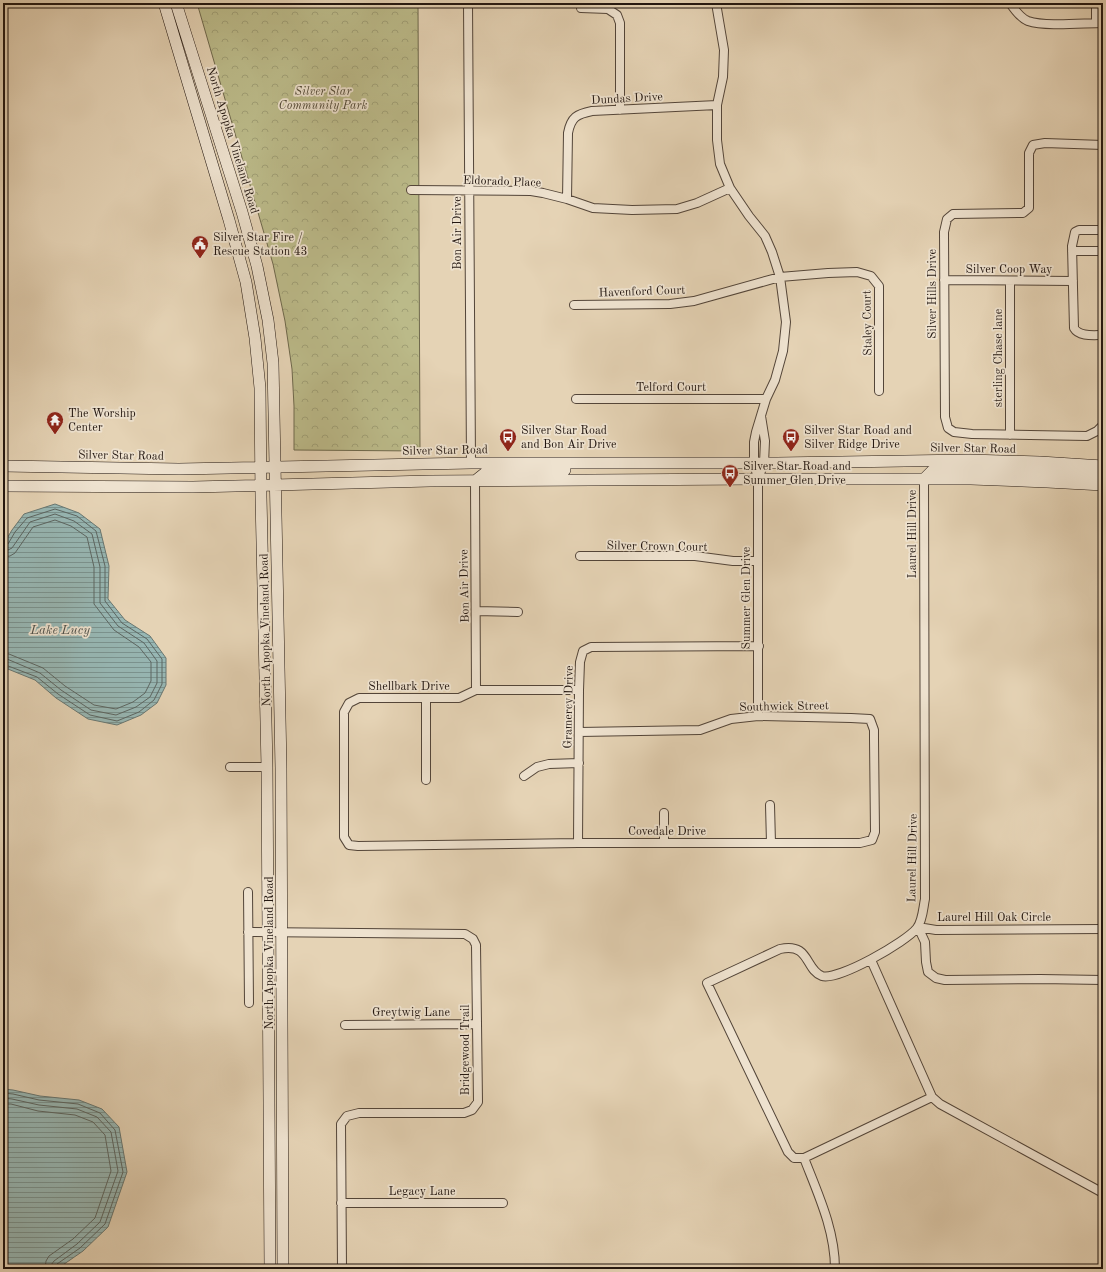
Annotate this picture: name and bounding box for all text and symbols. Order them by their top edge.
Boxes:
street label: North Apopka Vineland Road [204,65,260,215]
park label: Silver Star Community Park [279,86,368,112]
street label: Dundas Drive [591,91,664,107]
street label: Eldorado Place [463,175,542,189]
street label: Bon Air Drive [452,196,464,270]
place label: Silver Star Fire / Rescue Station 43 [213,232,308,258]
public building icon: Silver Star Fire / Rescue Station 43 [190,234,210,259]
street label: Silver Hills Drive [927,248,939,339]
street label: Silver Coop Way [966,264,1053,276]
street label: Havenford Court [598,284,686,300]
street label: Staley Court [861,290,875,356]
street label: sterling Chase lane [993,308,1005,407]
street label: Telford Court [636,382,706,394]
place label: The Worship Center [68,408,136,434]
temple icon: The Worship Center [45,410,65,435]
place label: Silver Star Road and Bon Air Drive [521,425,617,451]
place label: Silver Star Road and Silver Ridge Drive [804,425,912,451]
bus stop icon: Silver Star Road and Bon Air Drive [498,427,518,452]
bus stop icon: Silver Star Road and Silver Ridge Drive [781,427,801,452]
street label: Silver Star Road [930,442,1016,456]
street label: Silver Star Road [402,444,488,458]
street label: Silver Star Road [78,449,164,463]
place label: Silver Star Road and Summer Glen Drive [743,461,851,487]
bus stop icon: Silver Star Road and Summer Glen Drive [720,463,740,488]
street label: Laurel Hill Drive [907,489,919,578]
street label: Silver Crown Court [606,540,708,554]
street label: Summer Glen Drive [741,546,753,649]
street label: Bon Air Drive [458,549,472,623]
street label: North Apopka Vineland Road [259,553,273,707]
water label: Lake Lucy [29,624,90,637]
street label: Gramercy Drive [562,665,576,749]
street label: Shellbark Drive [368,681,450,693]
street label: Southwick Street [739,700,829,714]
street label: Laurel Hill Drive [906,813,920,903]
street label: Covedale Drive [628,826,706,838]
street label: North Apopka Vineland Road [264,876,276,1030]
street label: Laurel Hill Oak Circle [937,912,1052,924]
street label: Bridgewood Trail [460,1005,472,1095]
street label: Greytwig Lane [372,1007,450,1019]
street label: Legacy Lane [389,1186,456,1198]

